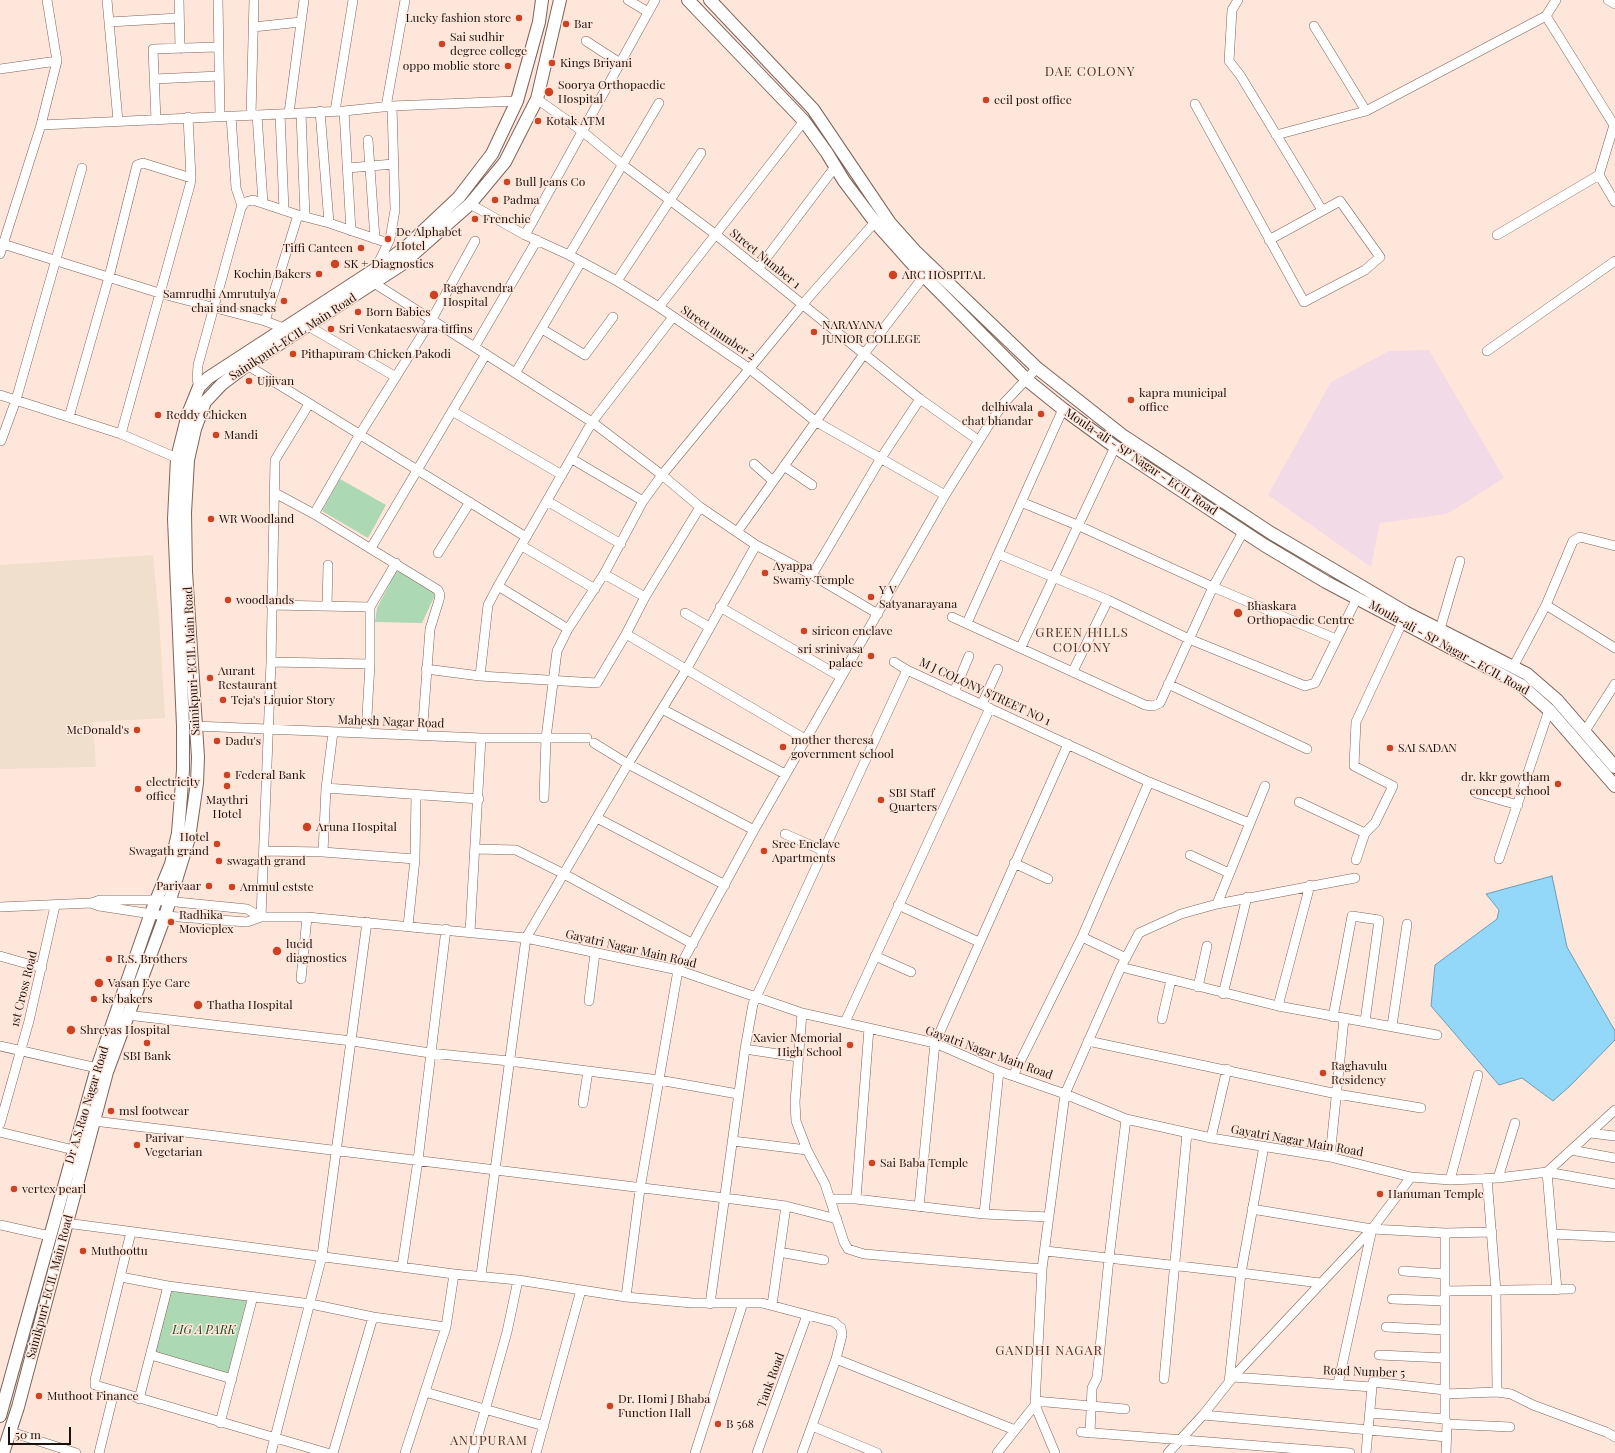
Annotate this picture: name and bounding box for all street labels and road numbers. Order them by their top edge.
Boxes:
street label: Street Number 1 [727,226,803,292]
street label: Sainikpuri-ECIL Main Road [227,290,359,384]
street label: Street number 2 [678,303,758,363]
street label: Moula-ali - SP Nagar - ECIL Road [1062,405,1220,519]
street label: Sainikpuri-ECIL Main Road [181,586,203,736]
street label: Moula-ali - SP Nagar - ECIL Road [1366,598,1532,698]
street label: M J COLONY STREET NO 1 [917,655,1053,729]
street label: Mahesh Nagar Road [337,713,445,731]
street label: Gayatri Nagar Main Road [564,927,698,971]
street label: 1st Cross Road [8,949,40,1029]
street label: Gayatri Nagar Main Road [923,1023,1055,1083]
street label: Dr A.S.Rao Nagar Road [62,1044,112,1166]
street label: Gayatri Nagar Main Road [1230,1122,1364,1160]
street label: Sainikpuri-ECIL Main Road [24,1213,76,1361]
street label: Tank Road [754,1351,788,1409]
street label: Road Number 5 [1323,1363,1405,1381]

